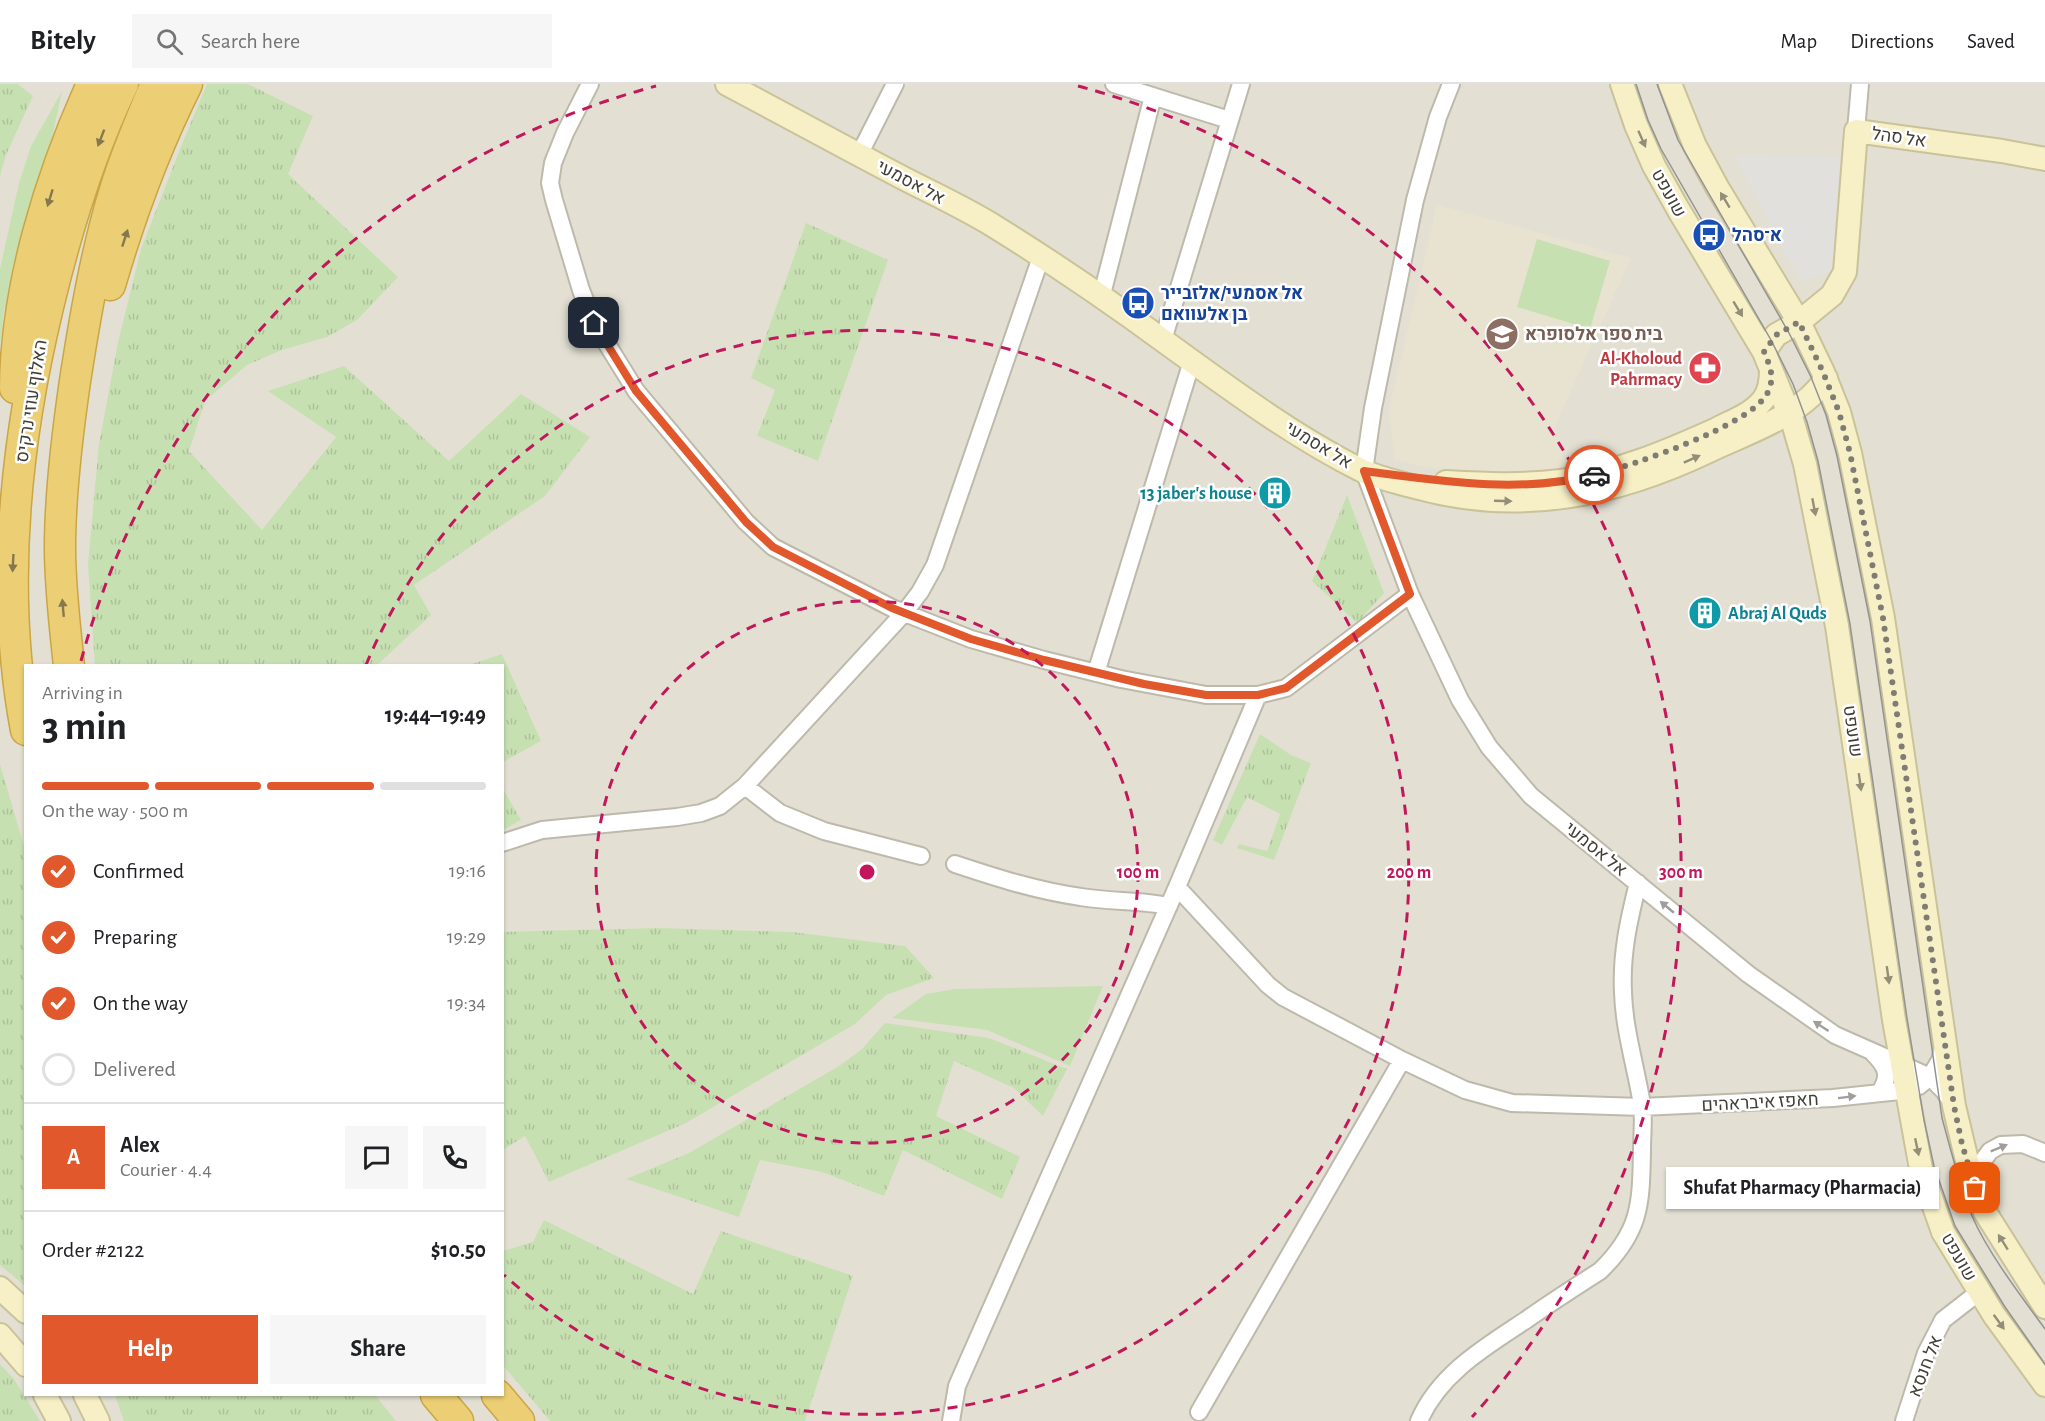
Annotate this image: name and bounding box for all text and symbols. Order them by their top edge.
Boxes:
search box [132,14,552,68]
icon: search [153,25,186,58]
text: Bitely [30,27,96,55]
text: Search here [201,30,300,52]
text: Map [1781,31,1817,52]
text: Directions [1850,31,1934,52]
text: Saved [1967,31,2015,52]
street label: אל סהל [1870,125,1927,151]
one-way arrow [95,129,105,147]
one-way arrow [1637,130,1647,148]
street label: אל אסמעי [874,158,947,208]
street label: שועפט [1648,166,1689,221]
one-way arrow [44,189,54,207]
one-way arrow [1720,192,1731,208]
bus stop icon: א־סהל [1691,217,1727,253]
place label: א־סהל [1732,227,1782,245]
one-way arrow [121,229,130,247]
bus stop icon: אל אסמעי/אלזבייר בן אלעוואם [1120,285,1156,321]
place label: אל אסמעי/אלזבייר בן אלעוואם [1161,285,1303,324]
pin [568,297,619,348]
one-way arrow [1732,301,1743,317]
icon: home [577,306,610,339]
school or university icon: בית ספר אלסופרא [1484,316,1520,352]
place label: בית ספר אלסופרא [1525,326,1663,344]
street label: האלוף עוזי נרקיס [13,338,51,464]
place label: Al-Kholoud Pahrmacy [1600,350,1683,389]
pharmacy icon: Al-Kholoud Pahrmacy [1687,350,1723,386]
street label: אל אסמעי [1282,419,1355,473]
courier [1564,445,1624,505]
one-way arrow [1683,454,1701,464]
icon: car [1578,459,1611,492]
building icon: 13 jaber's house [1257,475,1293,511]
place label: 13 jaber's house [1140,485,1252,503]
one-way arrow [1494,497,1513,506]
one-way arrow [1810,498,1819,517]
one-way arrow [8,554,17,573]
building icon: Abraj Al Quds [1687,595,1723,631]
one-way arrow [58,598,68,617]
place label: Abraj Al Quds [1728,605,1827,623]
text: Arriving in [42,683,123,703]
text: 19:44–19:49 [385,704,486,726]
street label: שועפט [1839,704,1865,758]
text: 3 min [42,708,127,747]
one-way arrow [1855,773,1864,792]
text: On the way · 500 m [42,801,188,821]
street label: אל אסמעי [1561,819,1630,880]
icon: check [42,855,75,888]
text: Confirmed [93,860,184,882]
text: 19:16 [449,861,486,881]
centre of rings [857,862,877,882]
text: 100 m [1117,864,1159,882]
text: 200 m [1387,864,1431,882]
text: 300 m [1659,864,1703,882]
one-way arrow [1659,900,1675,913]
icon: check [42,921,75,954]
text: Preparing [93,926,177,948]
text: 19:29 [447,927,486,947]
one-way arrow [1883,966,1892,985]
icon: check [42,987,75,1020]
text: On the way [93,992,188,1014]
text: 19:34 [447,993,486,1013]
one-way arrow [1813,1021,1829,1032]
text: Delivered [93,1058,176,1080]
street label: חאפז איבראהים [1701,1091,1819,1115]
one-way arrow [1838,1092,1857,1102]
button: chat [345,1126,408,1189]
button: phone [423,1126,486,1189]
text: Alex [120,1134,160,1156]
one-way arrow [1913,1138,1922,1157]
one-way arrow [1990,1143,2008,1153]
text: A [67,1146,80,1168]
text: Courier · 4.4 [120,1160,212,1180]
pin [1949,1162,2000,1213]
callout: Shufat Pharmacy (Pharmacia) [1666,1167,1939,1209]
icon: bag [1958,1171,1991,1204]
text: Shufat Pharmacy (Pharmacia) [1683,1178,1922,1198]
street label: שועפט [1937,1230,1979,1285]
one-way arrow [1997,1234,2008,1250]
text: Order #2122 [42,1239,144,1261]
text: $10.50 [431,1239,486,1261]
one-way arrow [1993,1314,2005,1330]
button: Help [42,1315,258,1384]
button: Share [270,1315,486,1384]
street label: אל חנסא [1906,1333,1946,1400]

